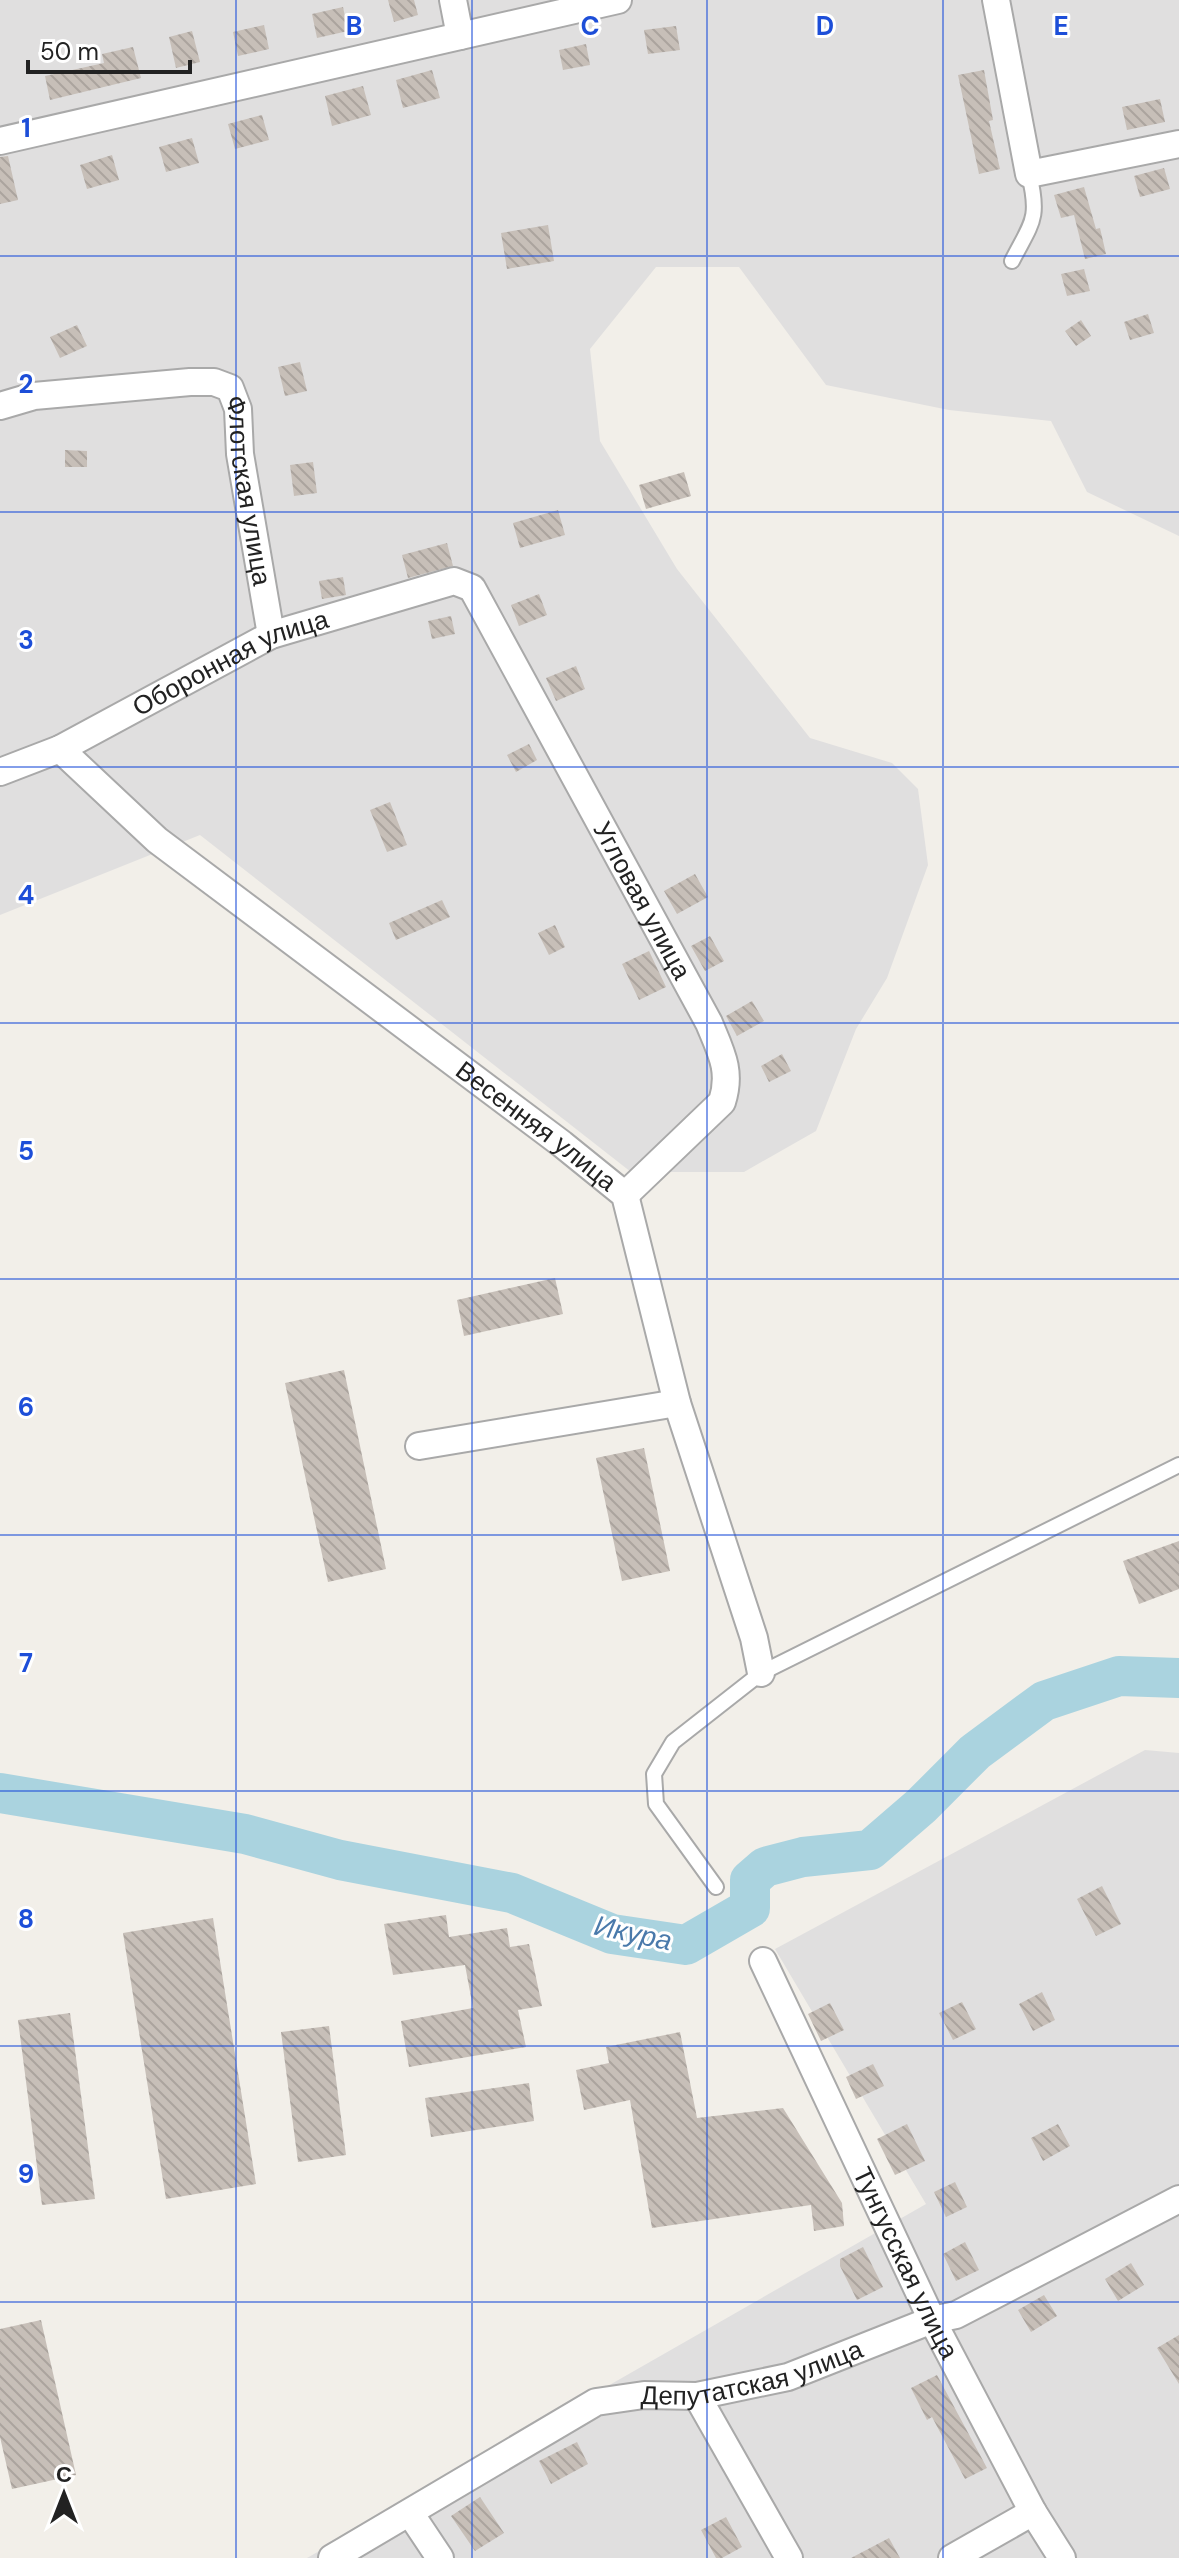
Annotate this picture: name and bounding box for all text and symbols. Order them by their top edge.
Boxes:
text: B [346,9,362,43]
text: C [580,9,600,43]
text: D [816,9,834,43]
text: E [1053,9,1069,43]
scale bar [28,24,190,74]
text: 50 m [40,36,99,67]
text: 1 [21,111,31,145]
text: 2 [18,367,34,401]
street label: Флотская улица [217,390,279,589]
street label: Оборонная улица [126,602,333,724]
text: 3 [18,623,34,657]
street label: Угловая улица [585,816,699,986]
text: 4 [18,878,34,912]
street label: Весенняя улица [449,1053,624,1199]
text: 5 [18,1134,34,1168]
text: 6 [18,1390,34,1424]
text: 7 [19,1646,33,1680]
text: 8 [18,1902,34,1936]
water label: Икура [591,1907,675,1959]
text: 9 [18,2157,34,2191]
street label: Тунгусская улица [845,2161,967,2365]
street label: Депутатская улица [640,2332,868,2413]
north arrow [24,2454,104,2534]
text: С [56,2460,72,2489]

